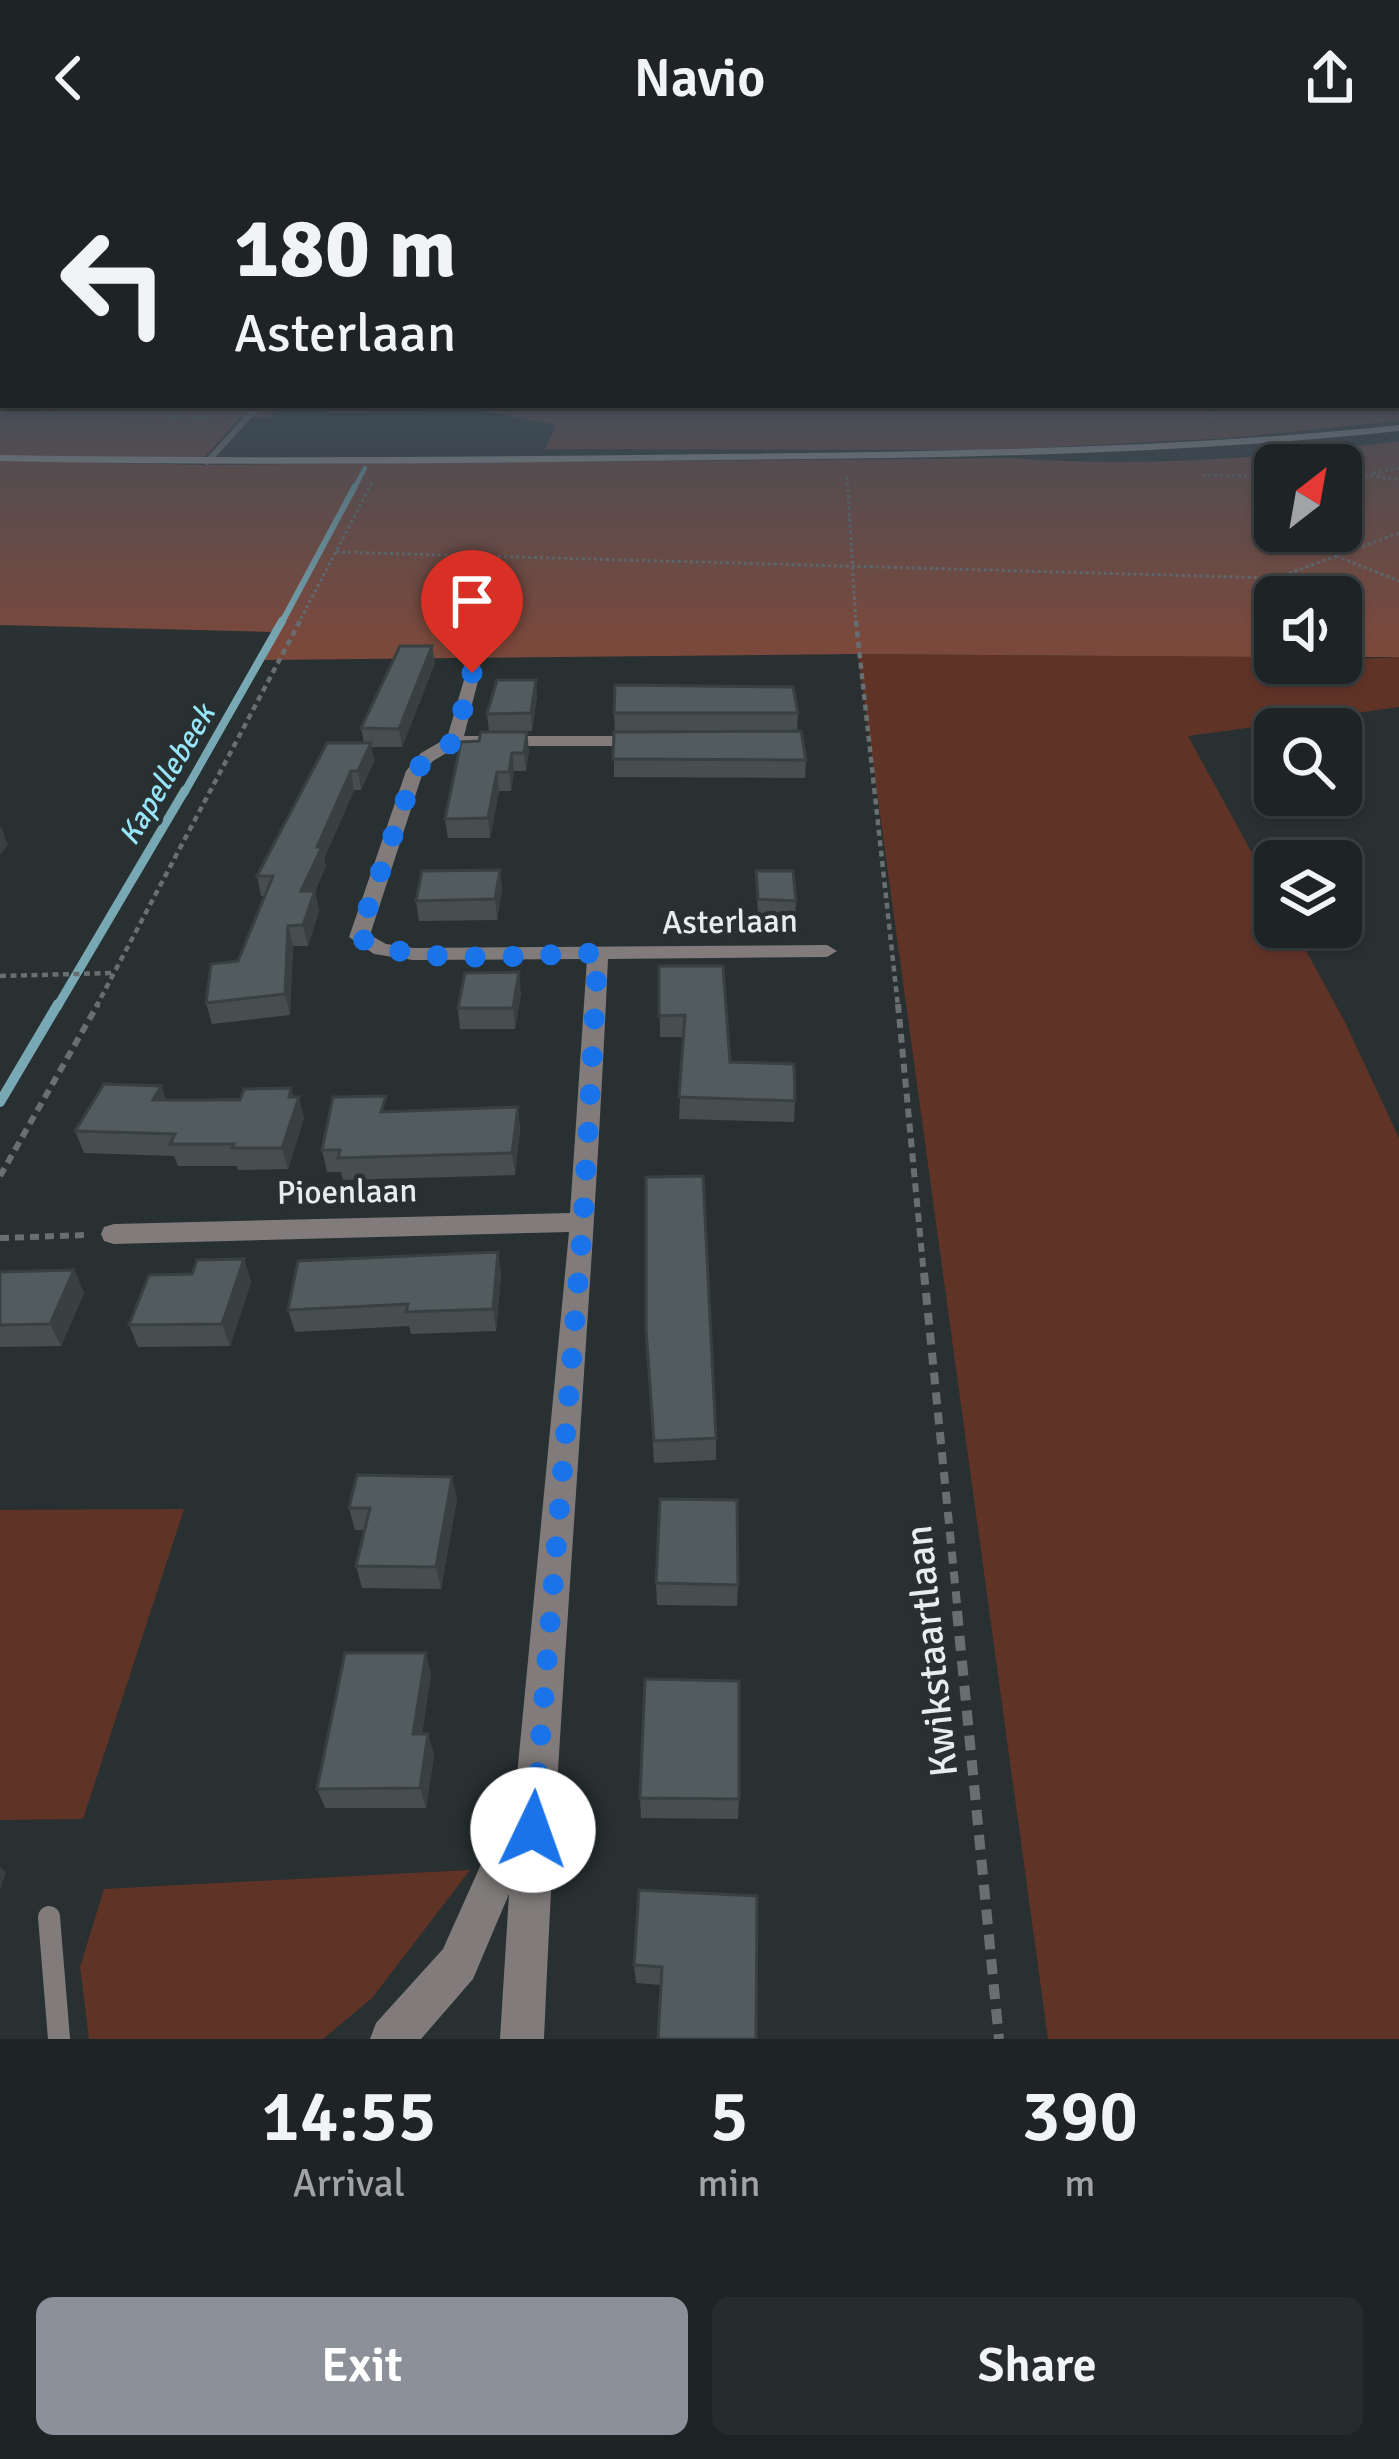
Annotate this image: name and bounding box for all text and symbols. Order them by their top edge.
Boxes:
icon: back [36,45,102,111]
text: Navio [634,45,765,112]
icon: share [1297,45,1363,111]
text: 180 m [234,197,456,301]
icon: left [36,204,192,360]
text: Asterlaan [234,300,456,367]
north arrow [1254,444,1362,552]
map controls [1254,444,1362,948]
pin [421,550,523,673]
icon: arrive [439,568,505,634]
button: sound [1254,576,1362,684]
water label: Kapellebeek [111,696,225,852]
button: search [1254,708,1362,816]
button: layers [1254,840,1362,948]
street label: Asterlaan [662,900,798,944]
street label: Pioenlaan [276,1170,418,1214]
street label: Kwikstaartlaan [894,1523,968,1779]
position arrow [470,1767,596,1893]
text: 14:55 [261,2072,437,2161]
text: 5 [710,2072,749,2161]
text: 390 [1021,2072,1138,2161]
text: Arrival [293,2159,405,2207]
text: min [698,2159,761,2207]
text: m [1064,2159,1095,2207]
button: Exit [36,2297,688,2435]
button: Share [712,2297,1363,2435]

